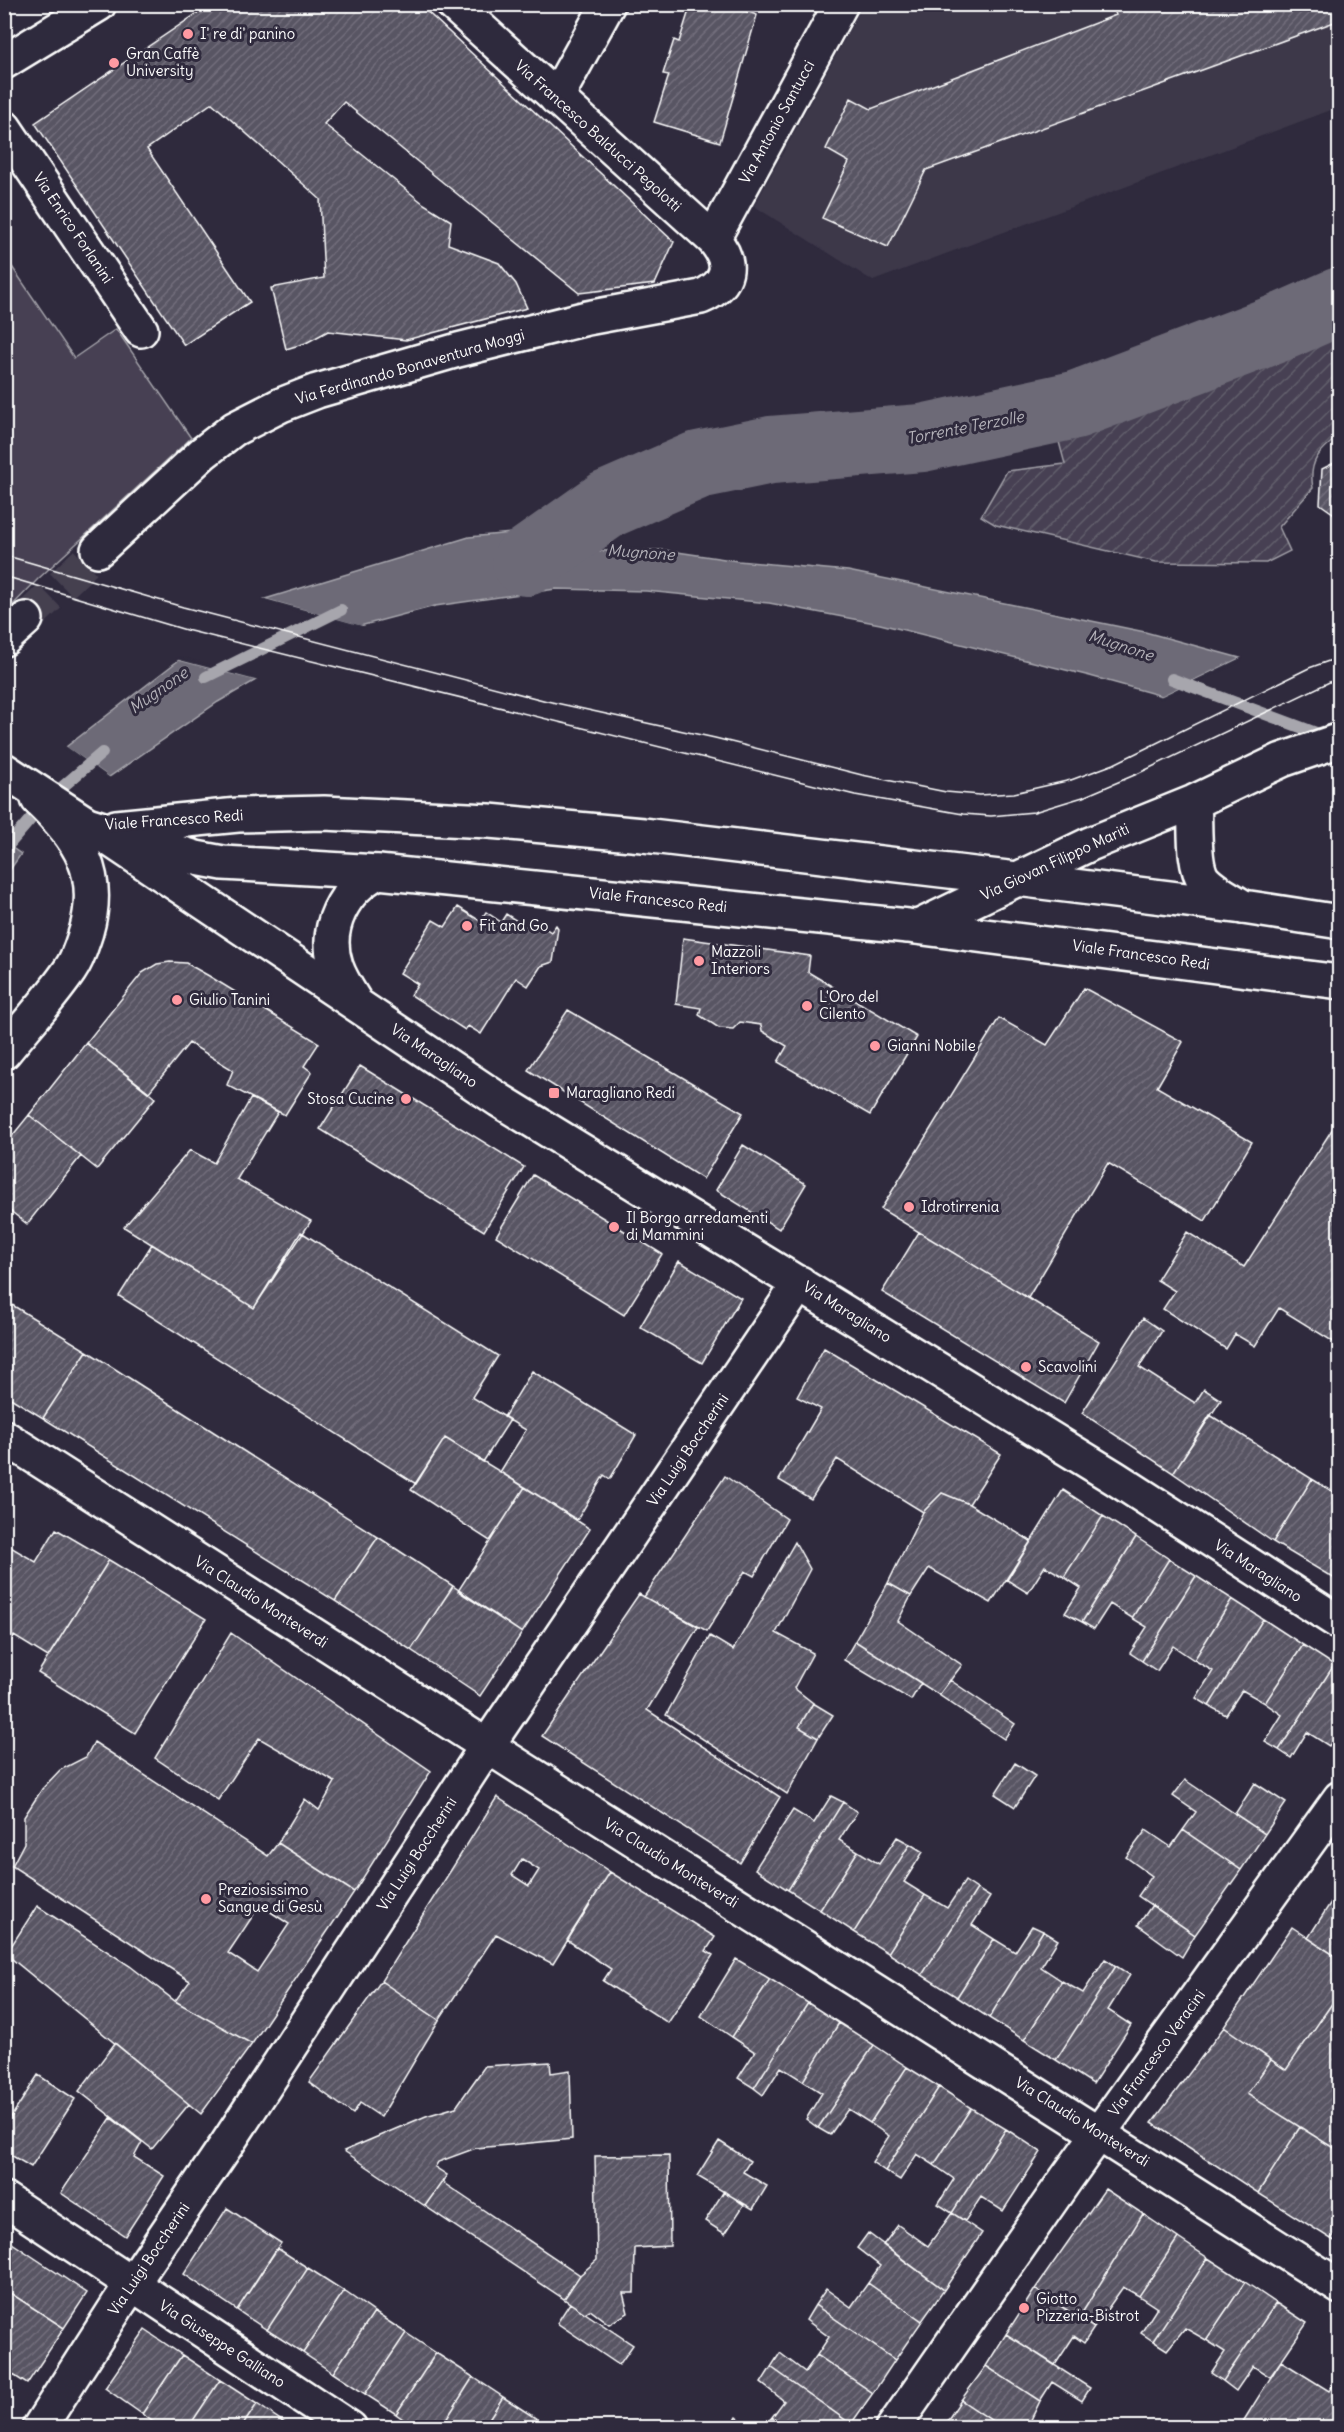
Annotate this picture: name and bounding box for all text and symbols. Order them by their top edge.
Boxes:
place label: I' re di' panino [200,24,295,43]
marker: I' re di' panino [181,27,195,41]
place label: Gran Caffè University [126,44,199,80]
marker: Gran Caffè University [107,56,121,70]
street label: Via Francesco Balducci Pegolotti [511,56,686,215]
street label: Via Antonio Santucci [735,57,818,187]
street label: Via Enrico Forlanini [29,169,118,287]
street label: Via Ferdinando Bonaventura Moggi [293,325,527,408]
water label: Torrente Terzolle [905,406,1027,448]
water label: Mugnone [607,540,677,564]
water label: Mugnone [1086,625,1157,665]
water label: Mugnone [125,662,192,717]
street label: Viale Francesco Redi [104,805,244,834]
street label: Via Giovan Filippo Mariti [977,819,1132,904]
street label: Viale Francesco Redi [588,883,728,916]
place label: Fit and Go [479,916,548,935]
marker: Fit and Go [460,919,474,933]
street label: Viale Francesco Redi [1071,935,1211,974]
place label: Mazzoli Interiors [711,942,770,978]
marker: Mazzoli Interiors [692,954,706,968]
place label: L'Oro del Cilento [819,987,879,1023]
place label: Giulio Tanini [189,990,270,1009]
marker: Giulio Tanini [170,993,184,1007]
marker: L'Oro del Cilento [800,999,814,1013]
street label: Via Maragliano [387,1020,481,1092]
place label: Gianni Nobile [887,1036,976,1055]
marker: Gianni Nobile [868,1039,882,1053]
place label: Maragliano Redi [566,1083,675,1102]
marker: Maragliano Redi [547,1086,561,1100]
place label: Stosa Cucine [307,1089,394,1108]
marker: Stosa Cucine [399,1092,413,1106]
place label: Idrotirrenia [921,1197,1000,1216]
marker: Idrotirrenia [902,1200,916,1214]
place label: Il Borgo arredamenti di Mammini [626,1208,768,1244]
marker: Il Borgo arredamenti di Mammini [607,1220,621,1234]
street label: Via Maragliano [800,1277,895,1346]
place label: Scavolini [1038,1357,1097,1376]
marker: Scavolini [1019,1360,1033,1374]
street label: Via Luigi Boccherini [643,1390,732,1510]
street label: Via Maragliano [1211,1535,1306,1606]
street label: Via Claudio Monteverdi [191,1551,331,1652]
street label: Via Luigi Boccherini [373,1793,460,1914]
street label: Via Claudio Monteverdi [601,1813,742,1912]
place label: Preziosissimo Sangue di Gesù [218,1880,323,1916]
marker: Preziosissimo Sangue di Gesù [199,1892,213,1906]
street label: Via Francesco Veracini [1104,1986,1209,2120]
street label: Via Claudio Monteverdi [1012,2072,1153,2171]
street label: Via Luigi Boccherini [104,2199,193,2319]
place label: Giotto Pizzeria-Bistrot [1036,2289,1139,2325]
street label: Via Giuseppe Galliano [156,2296,289,2391]
marker: Giotto Pizzeria-Bistrot [1017,2301,1031,2315]

